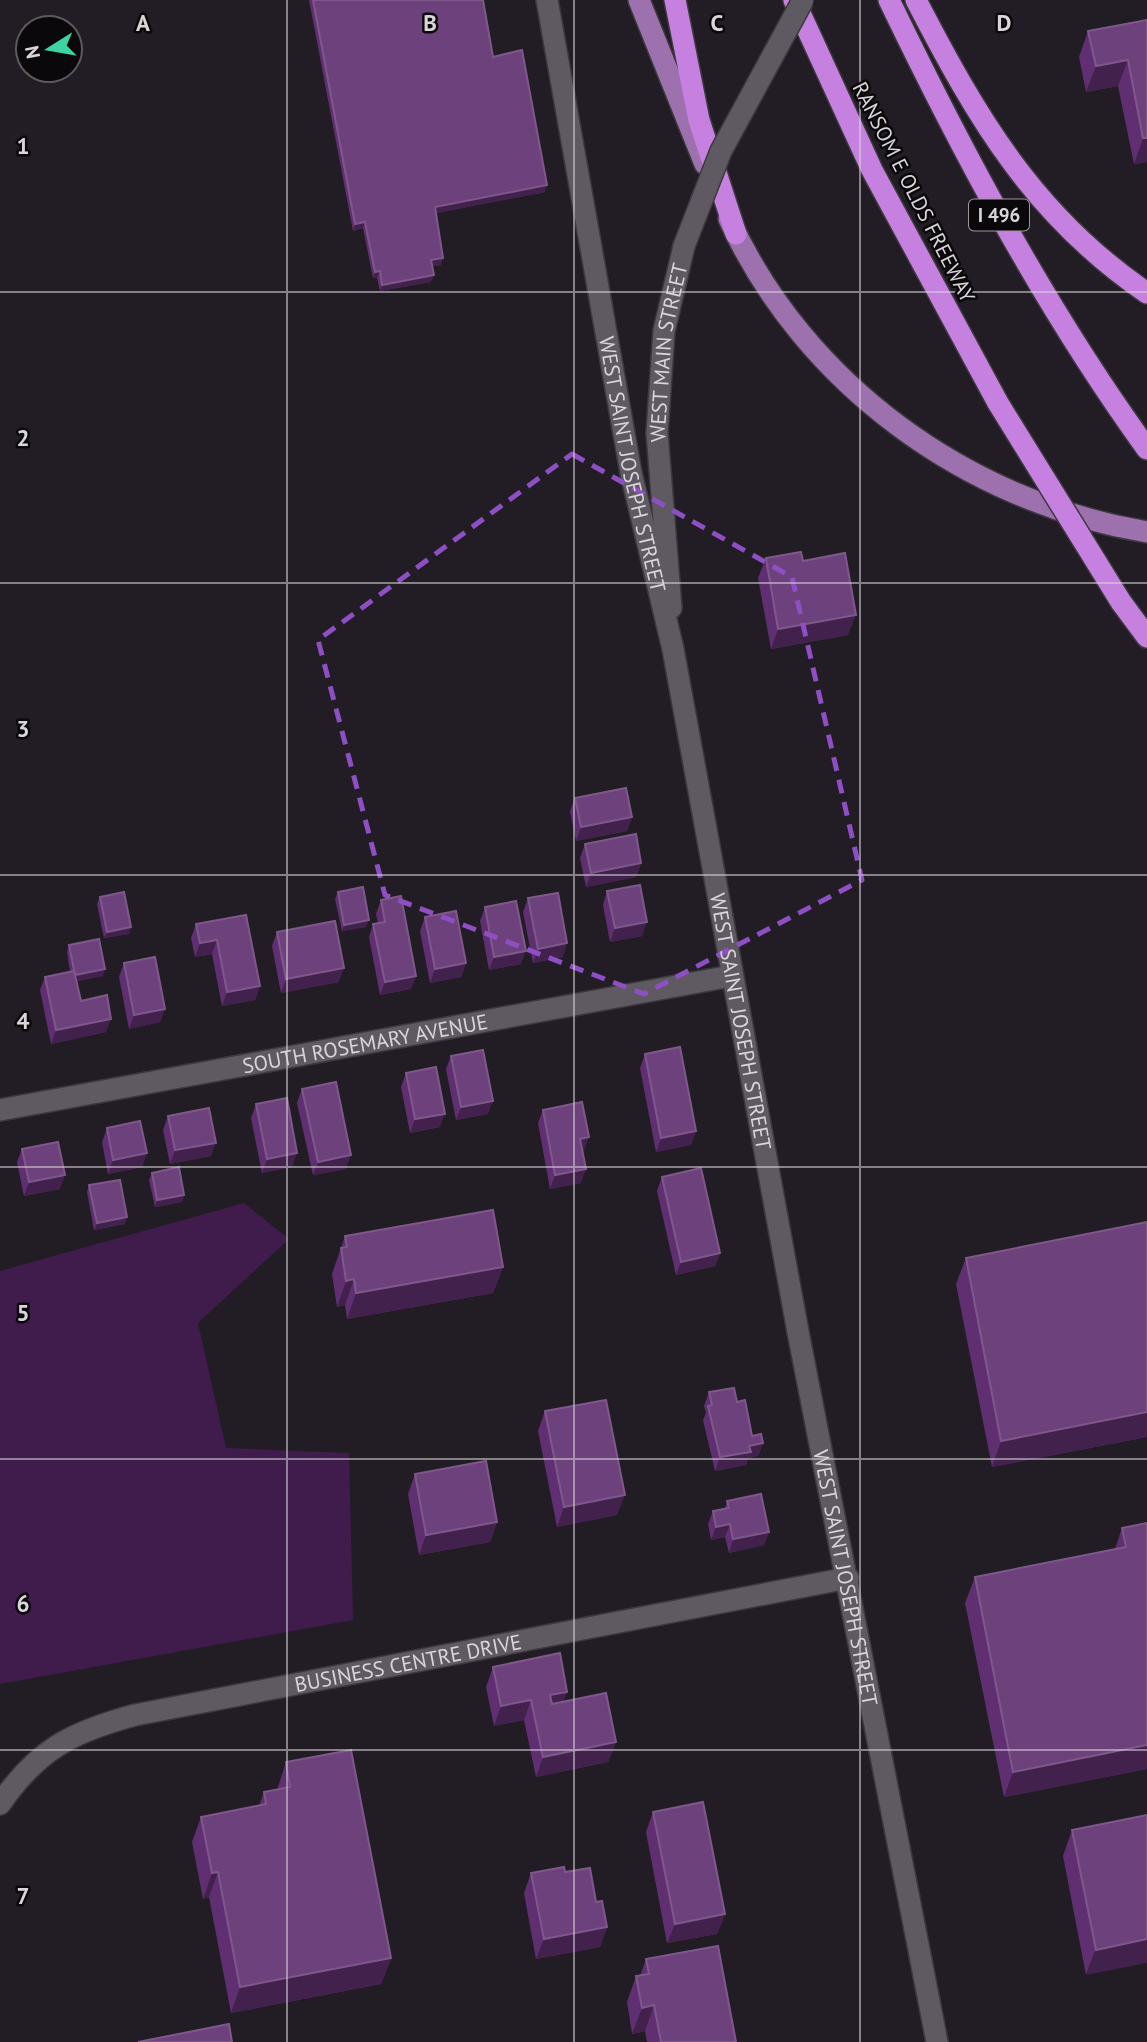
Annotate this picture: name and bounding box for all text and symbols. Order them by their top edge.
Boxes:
text: A [136,8,150,37]
text: B [423,8,437,37]
text: C [711,8,724,37]
text: D [997,8,1011,37]
north arrow [14,14,84,84]
text: N [19,44,45,61]
street label: RANSOM E OLDS FREEWAY [847,77,982,307]
text: 1 [16,131,30,160]
road number: I 496 [969,200,1029,230]
street label: WEST MAIN STREET [643,260,693,443]
street label: WEST SAINT JOSEPH STREET [593,334,672,595]
text: 2 [16,423,30,452]
text: 3 [16,714,30,743]
street label: WEST SAINT JOSEPH STREET [704,891,778,1152]
text: 4 [16,1006,30,1035]
street label: SOUTH ROSEMARY AVENUE [240,1007,490,1079]
text: 5 [16,1298,30,1327]
street label: WEST SAINT JOSEPH STREET [808,1447,884,1708]
text: 6 [16,1589,30,1618]
street label: BUSINESS CENTRE DRIVE [292,1628,524,1698]
text: 7 [16,1881,30,1910]

